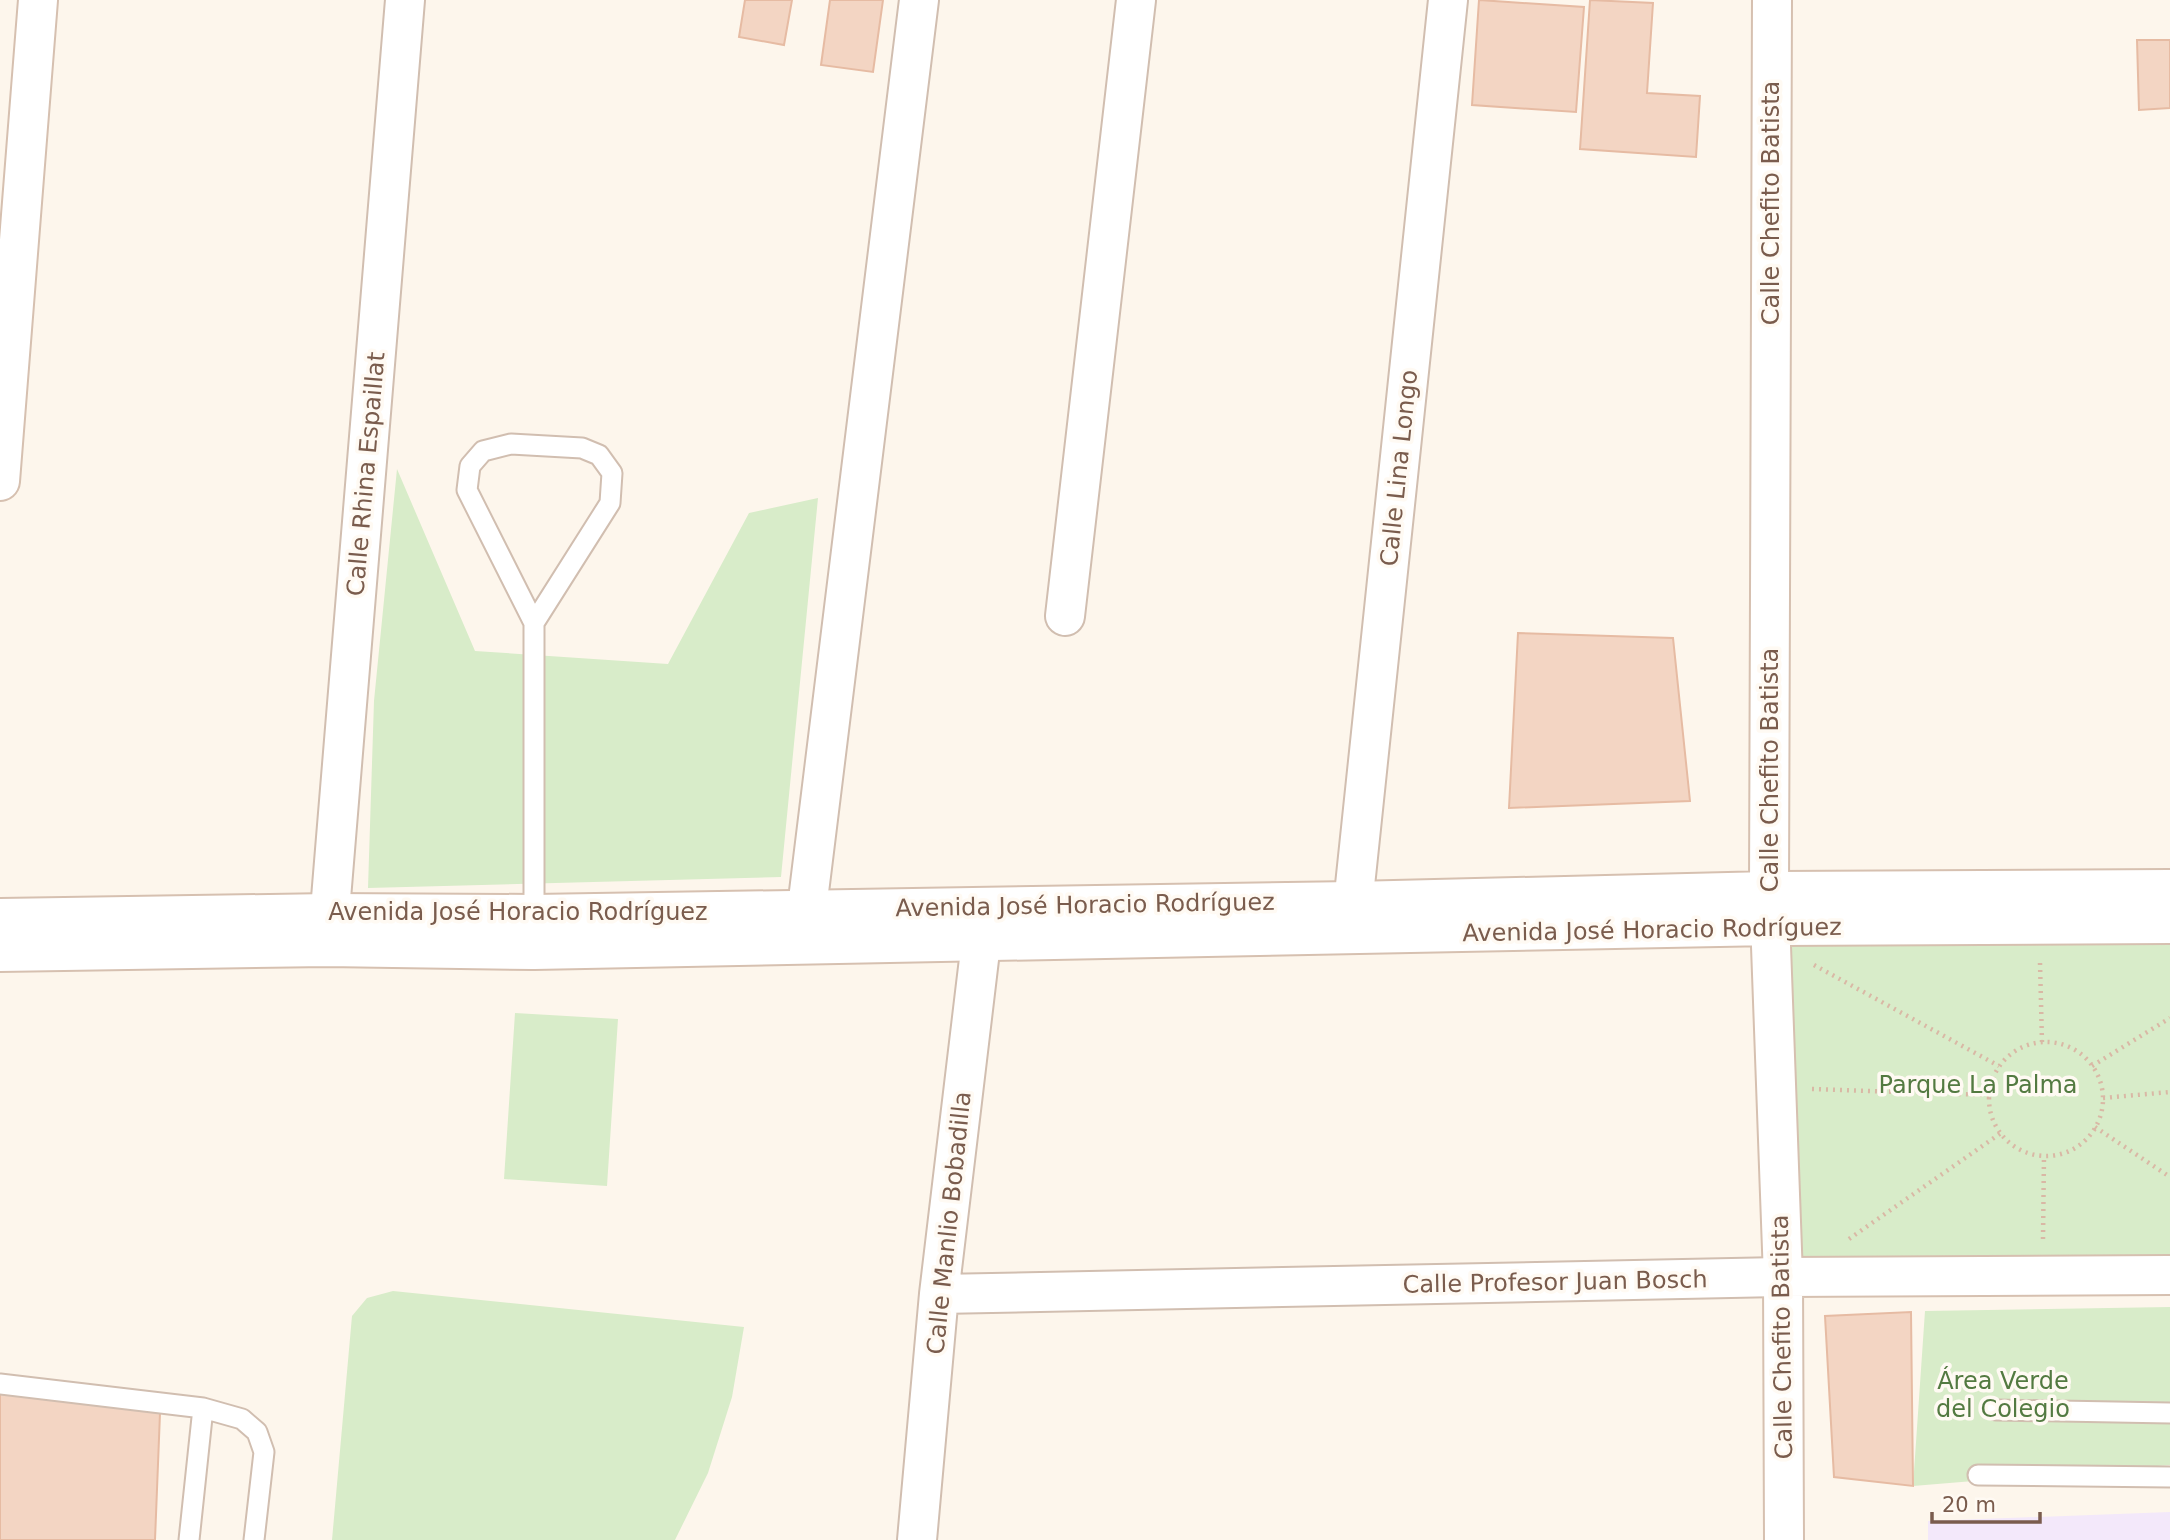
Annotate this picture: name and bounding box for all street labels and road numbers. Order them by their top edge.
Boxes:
street label: Calle Chefito Batista [1757,81,1785,325]
street label: Calle Rhina Espaillat [341,351,391,597]
street label: Calle Lina Longo [1375,368,1423,568]
street label: Calle Chefito Batista [1756,648,1784,892]
street label: Avenida José Horacio Rodríguez [895,888,1275,922]
street label: Avenida José Horacio Rodríguez [328,898,708,926]
street label: Avenida José Horacio Rodríguez [1462,913,1842,947]
street label: Calle Manlio Bobadilla [921,1090,977,1356]
street label: Calle Chefito Batista [1766,1214,1798,1460]
street label: Calle Profesor Juan Bosch [1402,1265,1708,1299]

